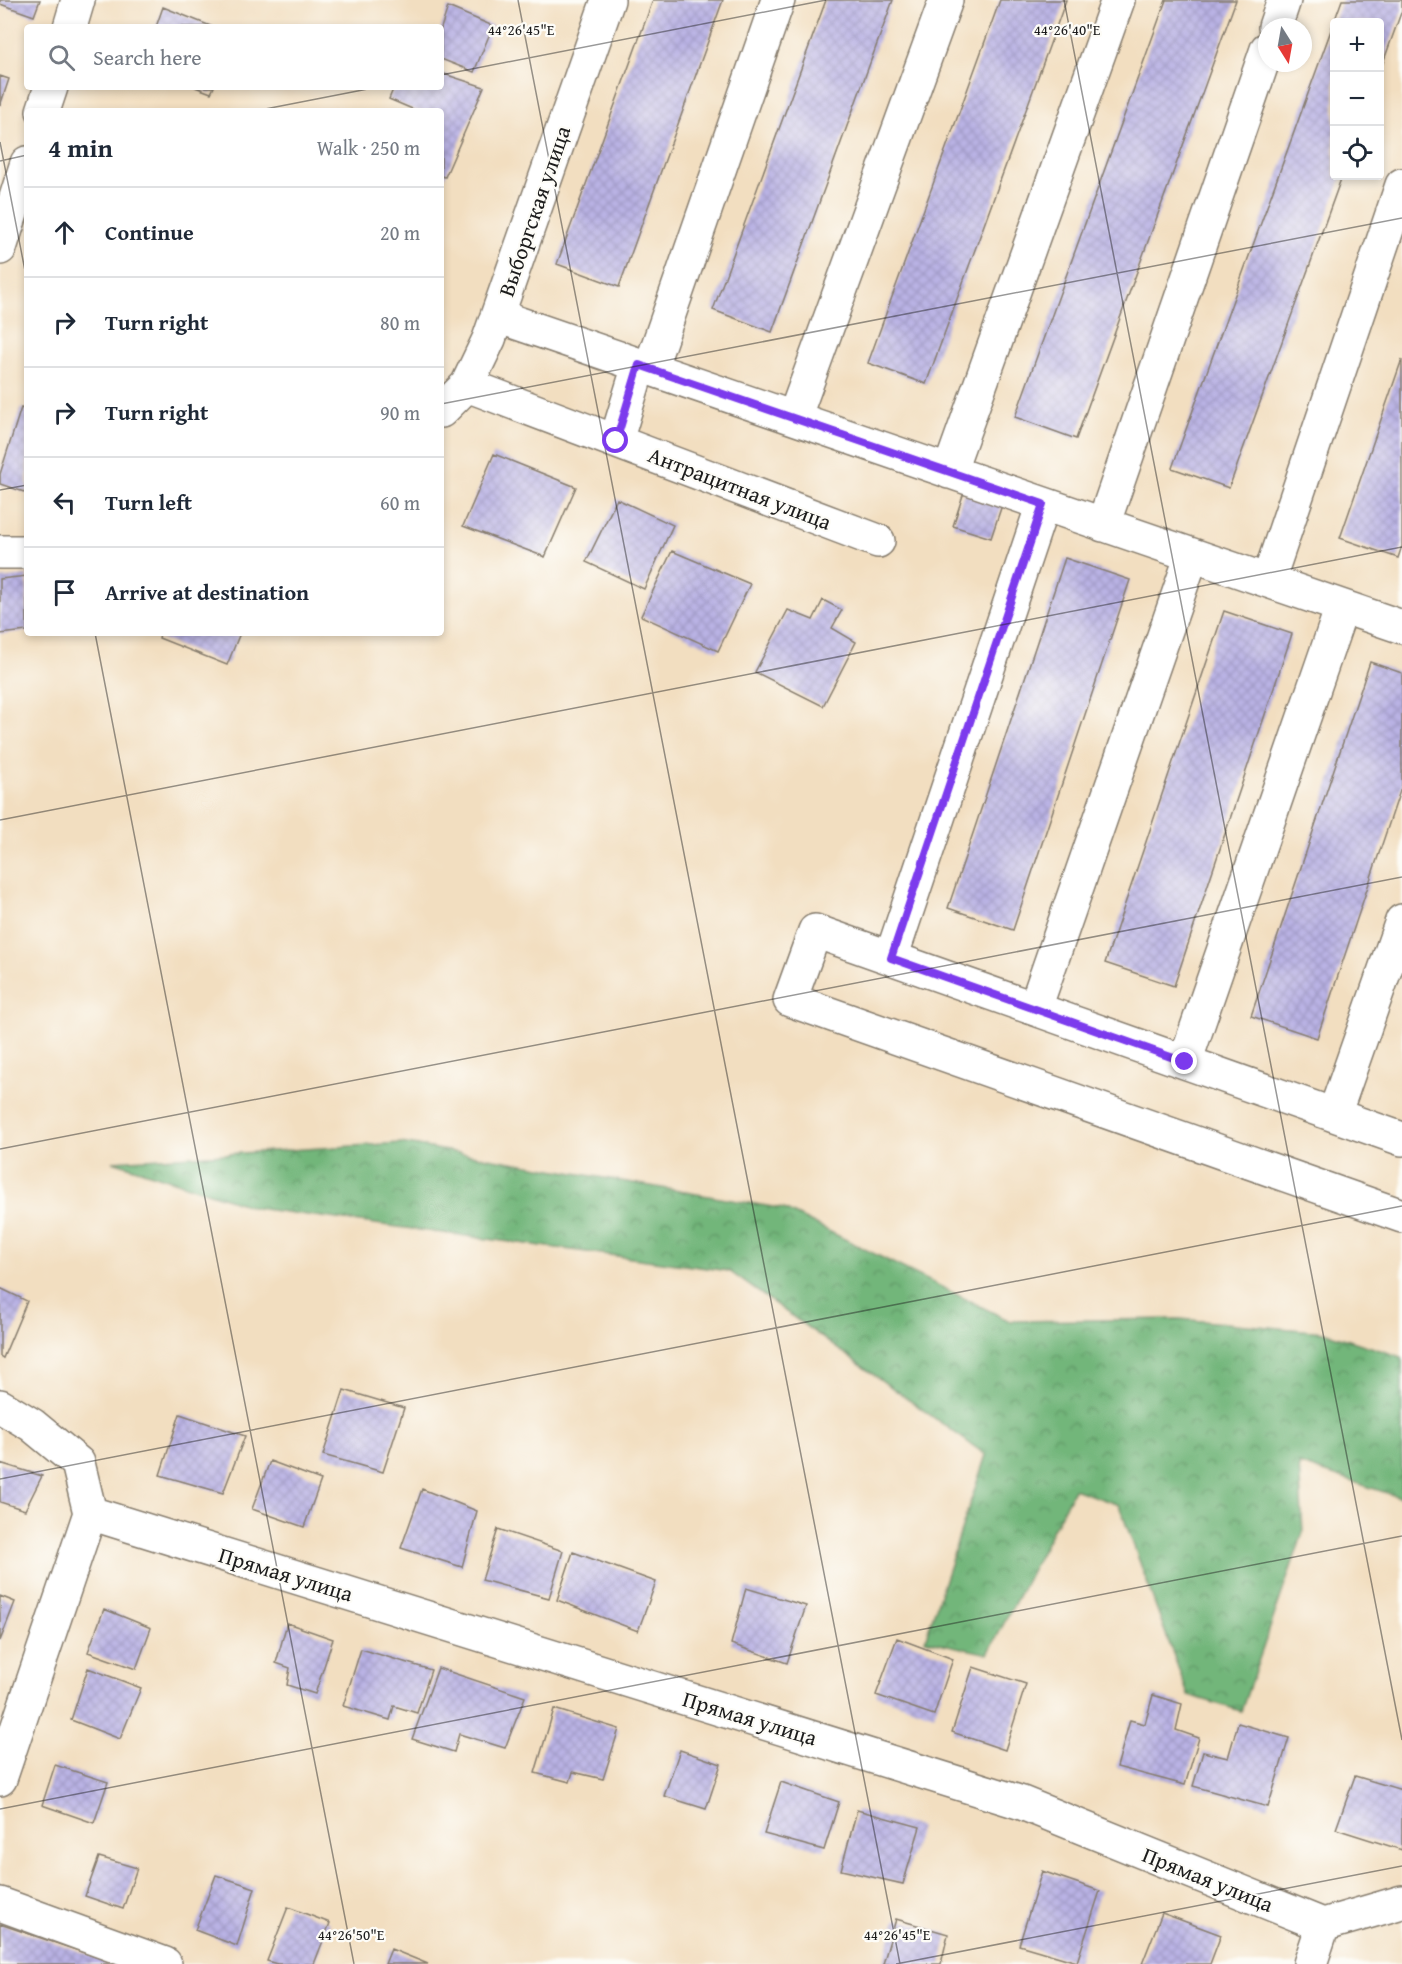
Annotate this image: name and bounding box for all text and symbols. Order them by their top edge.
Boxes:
north arrow [1258,18,1312,72]
map controls [1330,18,1384,180]
button: + [1330,18,1384,72]
text: 44°26'45"E [488,19,555,40]
text: 44°26'40"E [1034,19,1101,40]
search box [24,24,444,90]
icon: search [45,41,78,74]
text: Search here [93,41,202,73]
button: − [1330,72,1384,126]
street label: Выборгская улица [490,121,578,301]
button: locate [1330,126,1384,180]
text: 4 min [48,128,113,167]
text: Walk · 250 m [317,133,420,162]
icon: ahead [48,216,81,249]
text: Continue [105,216,194,248]
text: 20 m [380,218,420,247]
icon: right [48,306,81,339]
text: Turn right [105,306,208,338]
text: 80 m [380,308,420,337]
icon: right [48,396,81,429]
text: Turn right [105,396,208,428]
text: 90 m [380,398,420,427]
route start [602,427,628,453]
street label: Антрацитная улица [644,438,837,538]
icon: left [48,486,81,519]
text: Turn left [105,486,192,518]
text: 60 m [380,488,420,517]
icon: arrive [48,576,81,609]
text: Arrive at destination [105,576,309,608]
route end [1171,1048,1197,1074]
street label: Прямая улица [215,1538,358,1610]
street label: Прямая улица [679,1682,822,1754]
street label: Прямая улица [1138,1838,1279,1920]
text: 44°26'50"E [318,1924,385,1945]
text: 44°26'45"E [864,1924,931,1945]

